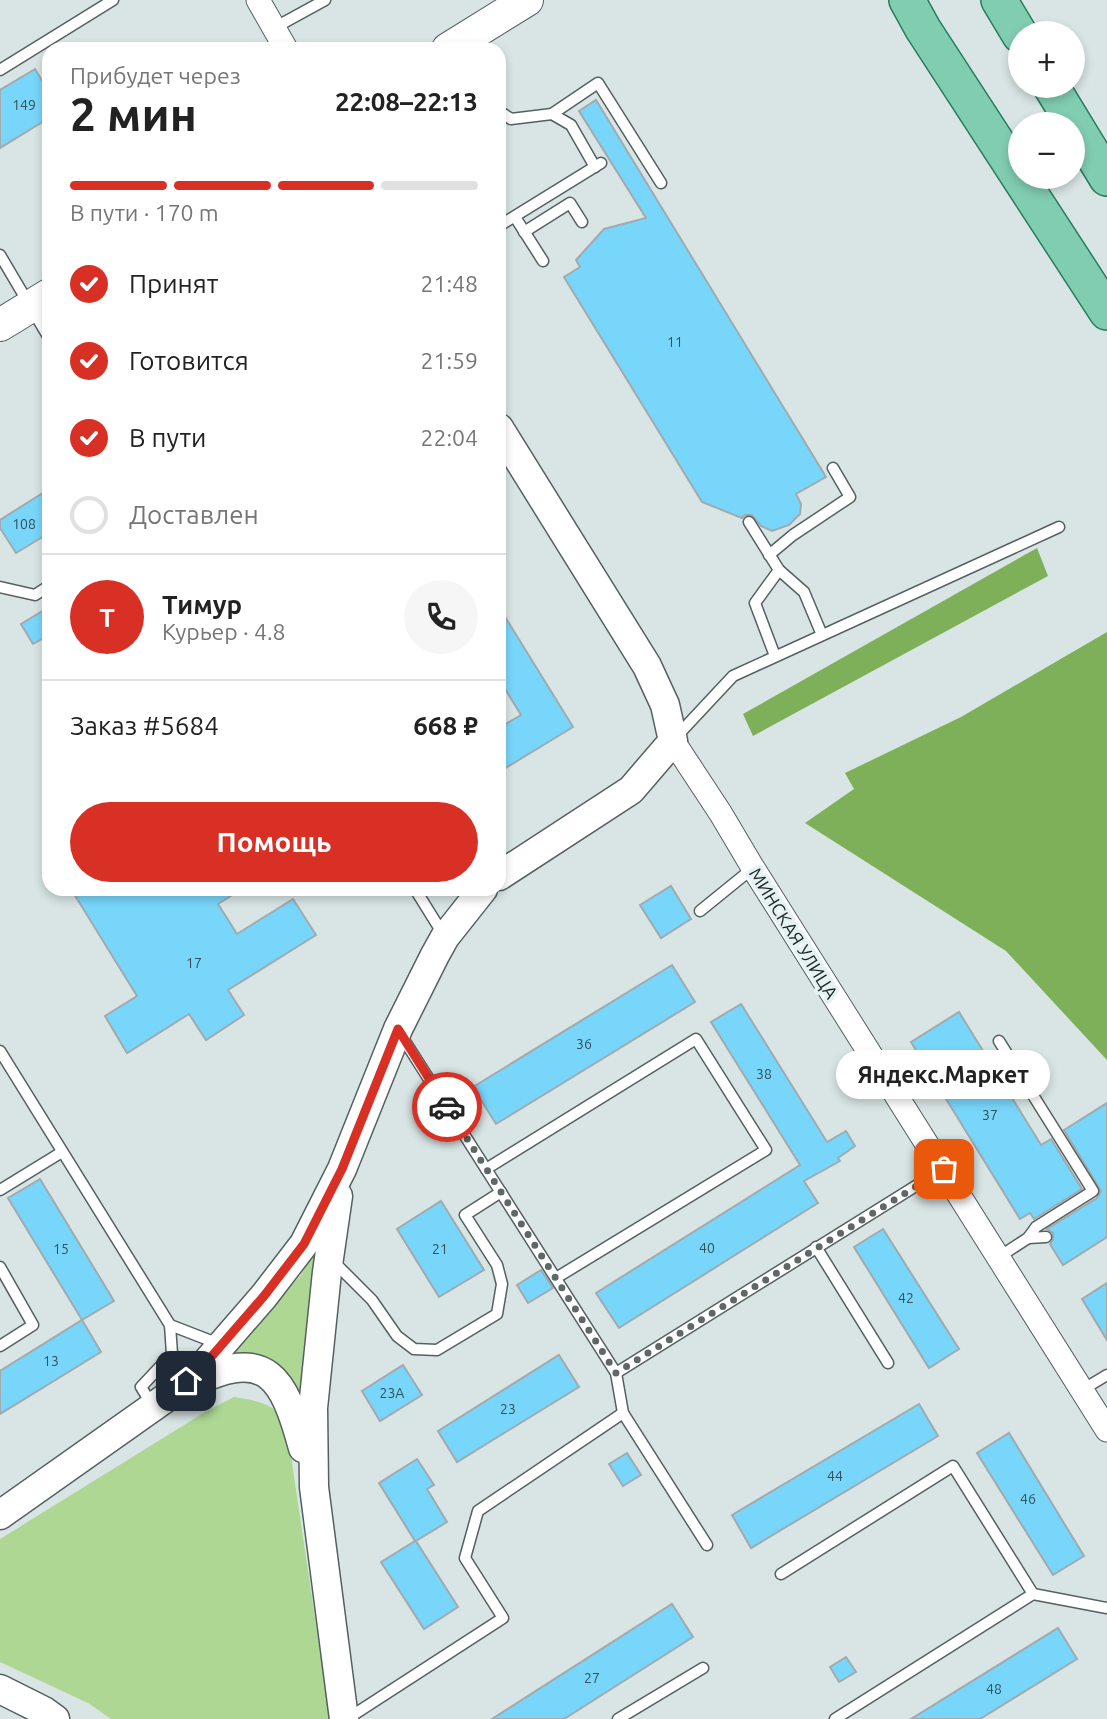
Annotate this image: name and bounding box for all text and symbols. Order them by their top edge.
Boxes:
map controls [1008,21,1085,189]
button: + [1008,21,1085,98]
text: Прибудет через [70,63,241,88]
text: 22:08–22:13 [335,87,478,116]
text: 2 мин [70,88,197,140]
house number: 149 [12,97,36,113]
button: − [1008,112,1085,189]
text: В пути · 170 m [70,200,219,225]
icon: check [70,265,108,303]
text: Принят [129,269,218,298]
text: 21:48 [420,271,478,296]
house number: 11 [667,334,683,350]
icon: check [70,342,108,380]
text: Готовится [129,346,249,375]
text: 21:59 [420,348,478,373]
icon: check [70,419,108,457]
text: В пути [129,423,206,452]
text: 22:04 [420,425,478,450]
text: Доставлен [129,500,259,529]
house number: 108 [12,516,36,532]
button: phone [404,580,478,654]
text: Тимур [162,590,242,619]
text: Т [99,603,115,632]
text: Курьер · 4.8 [162,619,286,644]
text: Заказ #5684 [70,711,219,740]
text: 668 ₽ [413,711,478,740]
button: Помощь [70,802,478,882]
street label: МИНСКАЯ УЛИЦА [746,864,842,1002]
house number: 17 [186,955,202,971]
house number: 36 [576,1036,592,1052]
callout: Яндекс.Маркет [837,1050,1051,1099]
text: Яндекс.Маркет [857,1062,1029,1087]
house number: 38 [756,1066,772,1082]
courier [412,1072,482,1142]
icon: car [428,1088,466,1126]
house number: 37 [982,1107,998,1123]
pin [914,1139,974,1199]
icon: bag [925,1150,963,1188]
house number: 40 [699,1240,715,1256]
house number: 15 [53,1241,69,1257]
house number: 21 [432,1241,448,1257]
house number: 42 [898,1290,914,1306]
pin [156,1351,216,1411]
house number: 13 [43,1353,59,1369]
icon: home [167,1362,205,1400]
house number: 23А [380,1385,404,1401]
house number: 23 [500,1401,516,1417]
house number: 44 [827,1468,843,1484]
house number: 46 [1020,1491,1036,1507]
house number: 27 [584,1670,600,1686]
house number: 48 [986,1681,1002,1697]

